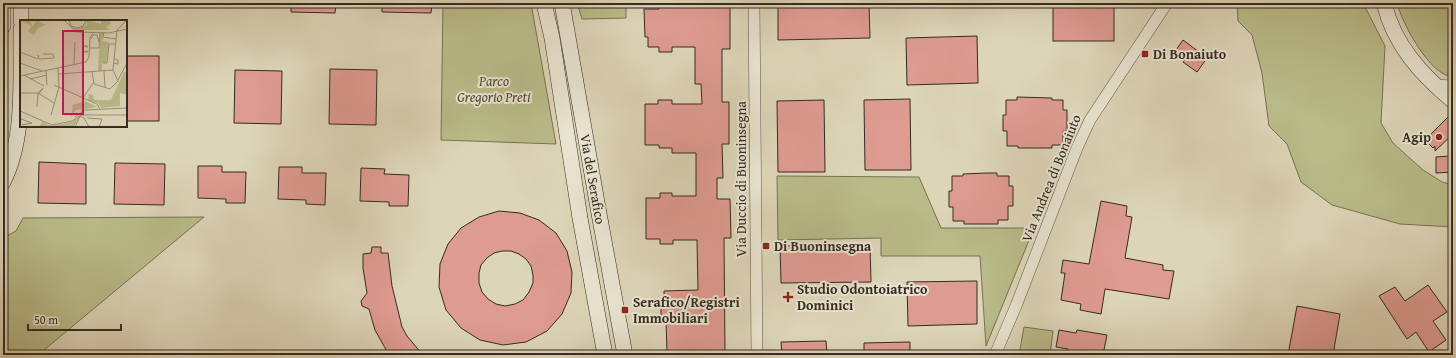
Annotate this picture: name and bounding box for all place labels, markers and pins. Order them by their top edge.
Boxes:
place label: Di Bonaiuto [1153,44,1227,64]
marker: Di Bonaiuto [1140,49,1150,59]
place label: Agip [1402,127,1431,147]
marker: Agip [1434,132,1444,142]
place label: Di Buoninsegna [774,236,872,256]
marker: Di Buoninsegna [761,241,771,251]
place label: Studio Odontoiatrico Dominici [797,279,928,315]
marker: Studio Odontoiatrico Dominici [782,291,794,303]
place label: Serafico/Registri Immobiliari [633,292,741,328]
marker: Serafico/Registri Immobiliari [620,305,630,315]

